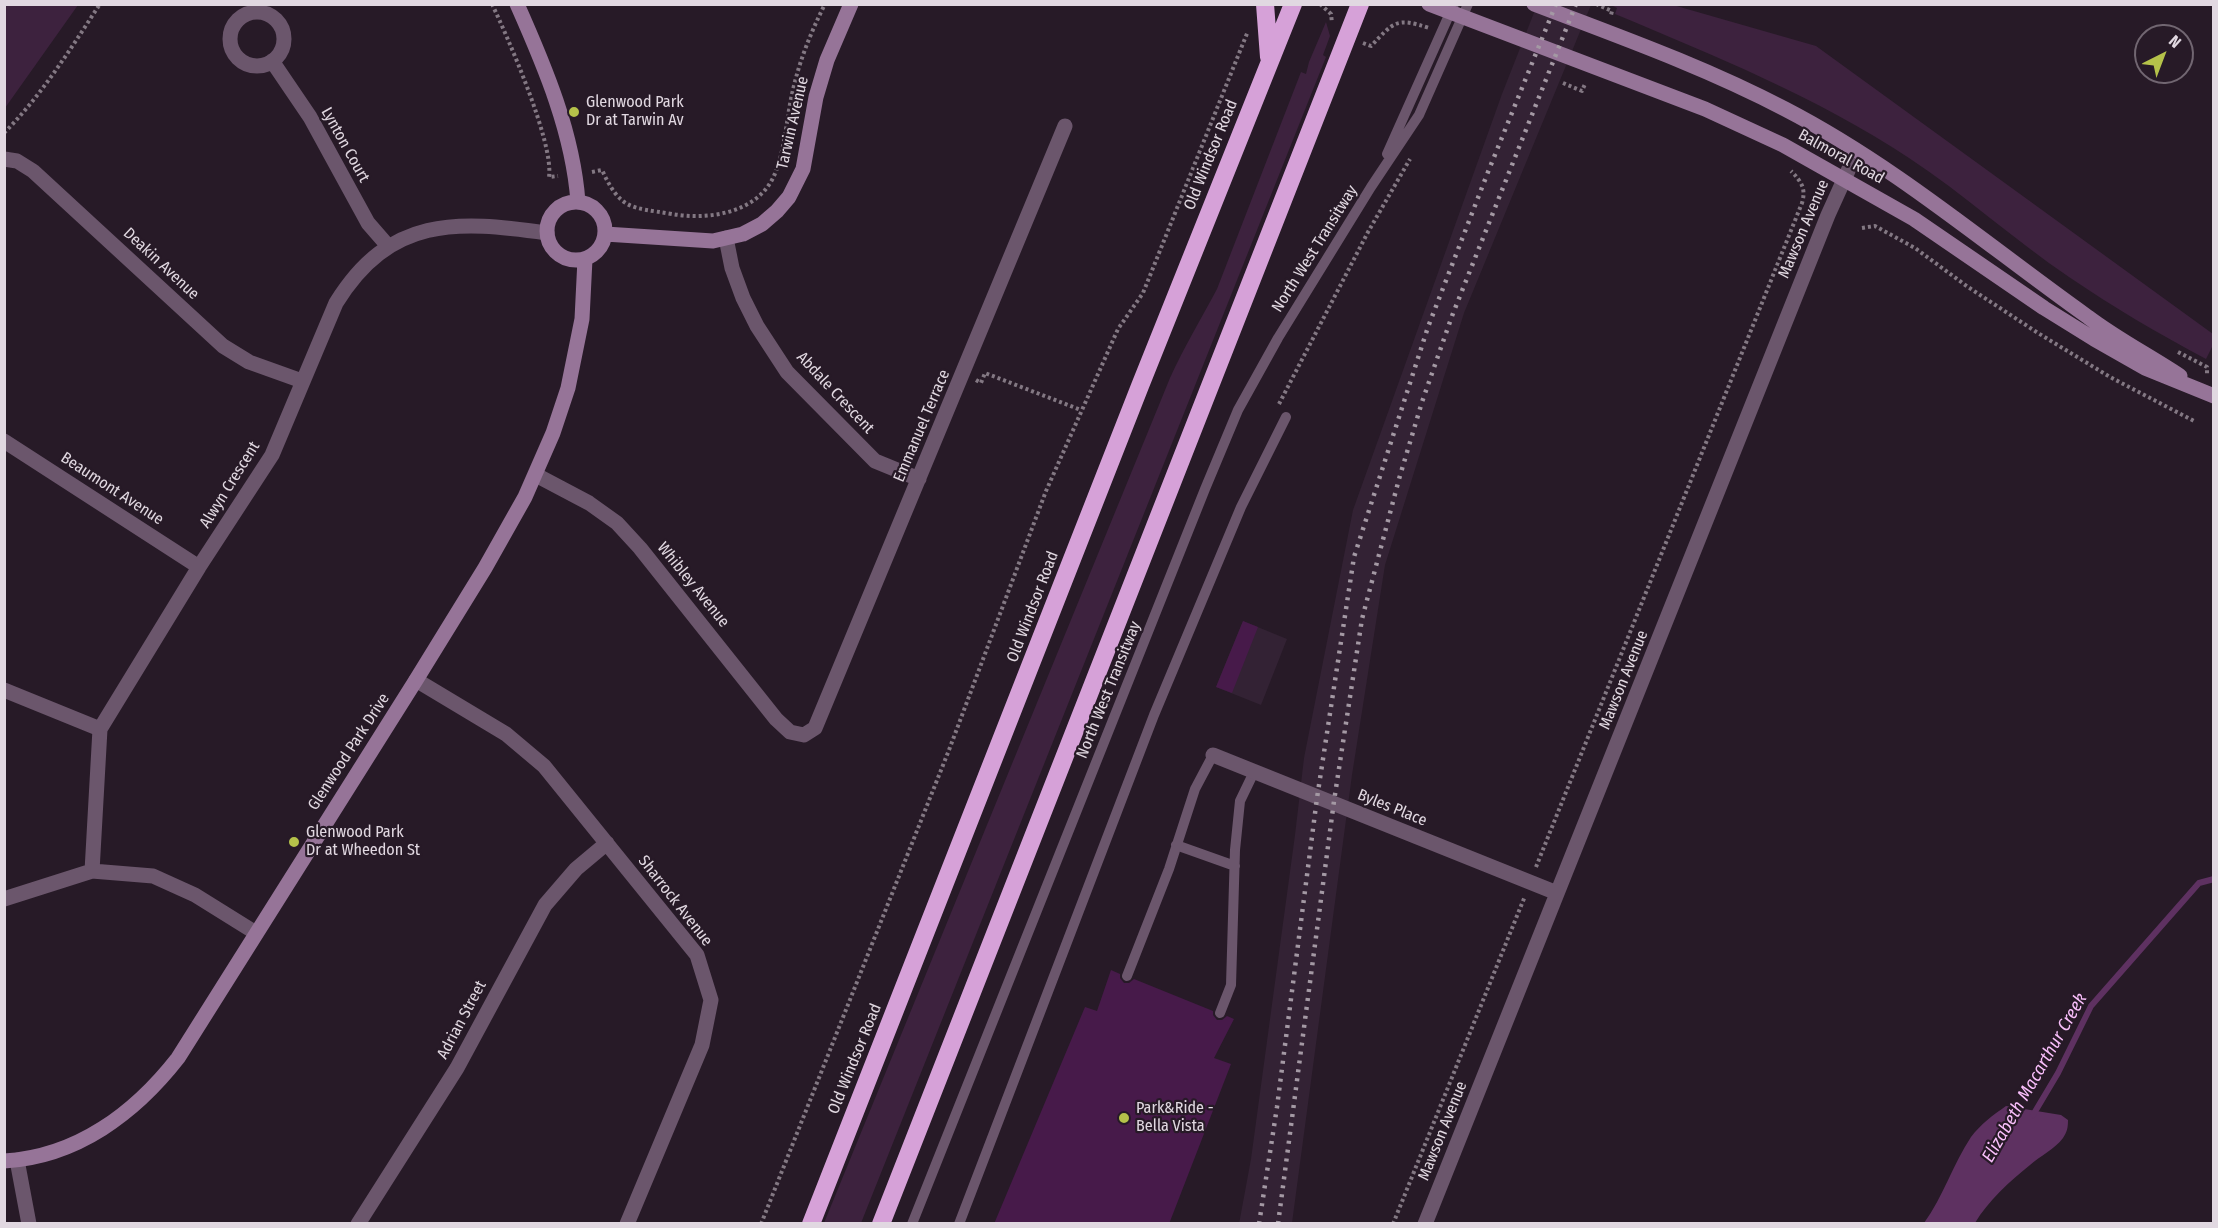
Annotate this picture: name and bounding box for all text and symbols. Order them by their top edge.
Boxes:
north arrow [2134,24,2194,84]
text: N [2165,31,2185,52]
street label: Tarwin Avenue [773,75,813,171]
place label: Glenwood Park Dr at Tarwin Av [586,93,684,131]
street label: Old Windsor Road [1180,97,1242,213]
street label: Lynton Court [317,104,373,186]
marker: Glenwood Park Dr at Tarwin Av [567,105,581,119]
street label: Balmoral Road [1795,126,1887,188]
street label: Mawson Avenue [1775,177,1833,281]
street label: North West Transitway [1268,182,1362,316]
street label: Deakin Avenue [119,224,203,304]
street label: Abdale Crescent [792,348,878,438]
street label: Emmanuel Terrace [890,367,954,485]
street label: Alwyn Crescent [196,438,264,532]
street label: Beaumont Avenue [57,449,167,529]
street label: Whibley Avenue [653,539,733,631]
street label: Old Windsor Road [1003,549,1063,665]
street label: North West Transitway [1073,619,1145,761]
street label: Mawson Avenue [1595,628,1653,732]
street label: Glenwood Park Drive [304,690,394,814]
street label: Byles Place [1354,785,1430,831]
place label: Glenwood Park Dr at Wheedon St [306,823,420,861]
marker: Glenwood Park Dr at Wheedon St [287,835,301,849]
street label: Sharrock Avenue [634,852,716,950]
street label: Adrian Street [433,978,491,1062]
water label: Elizabeth Macarthur Creek [1978,990,2092,1166]
street label: Old Windsor Road [824,1001,886,1117]
street label: Mawson Avenue [1414,1079,1472,1183]
place label: Park&Ride - Bella Vista [1136,1099,1214,1137]
marker: Park&Ride - Bella Vista [1117,1111,1131,1125]

